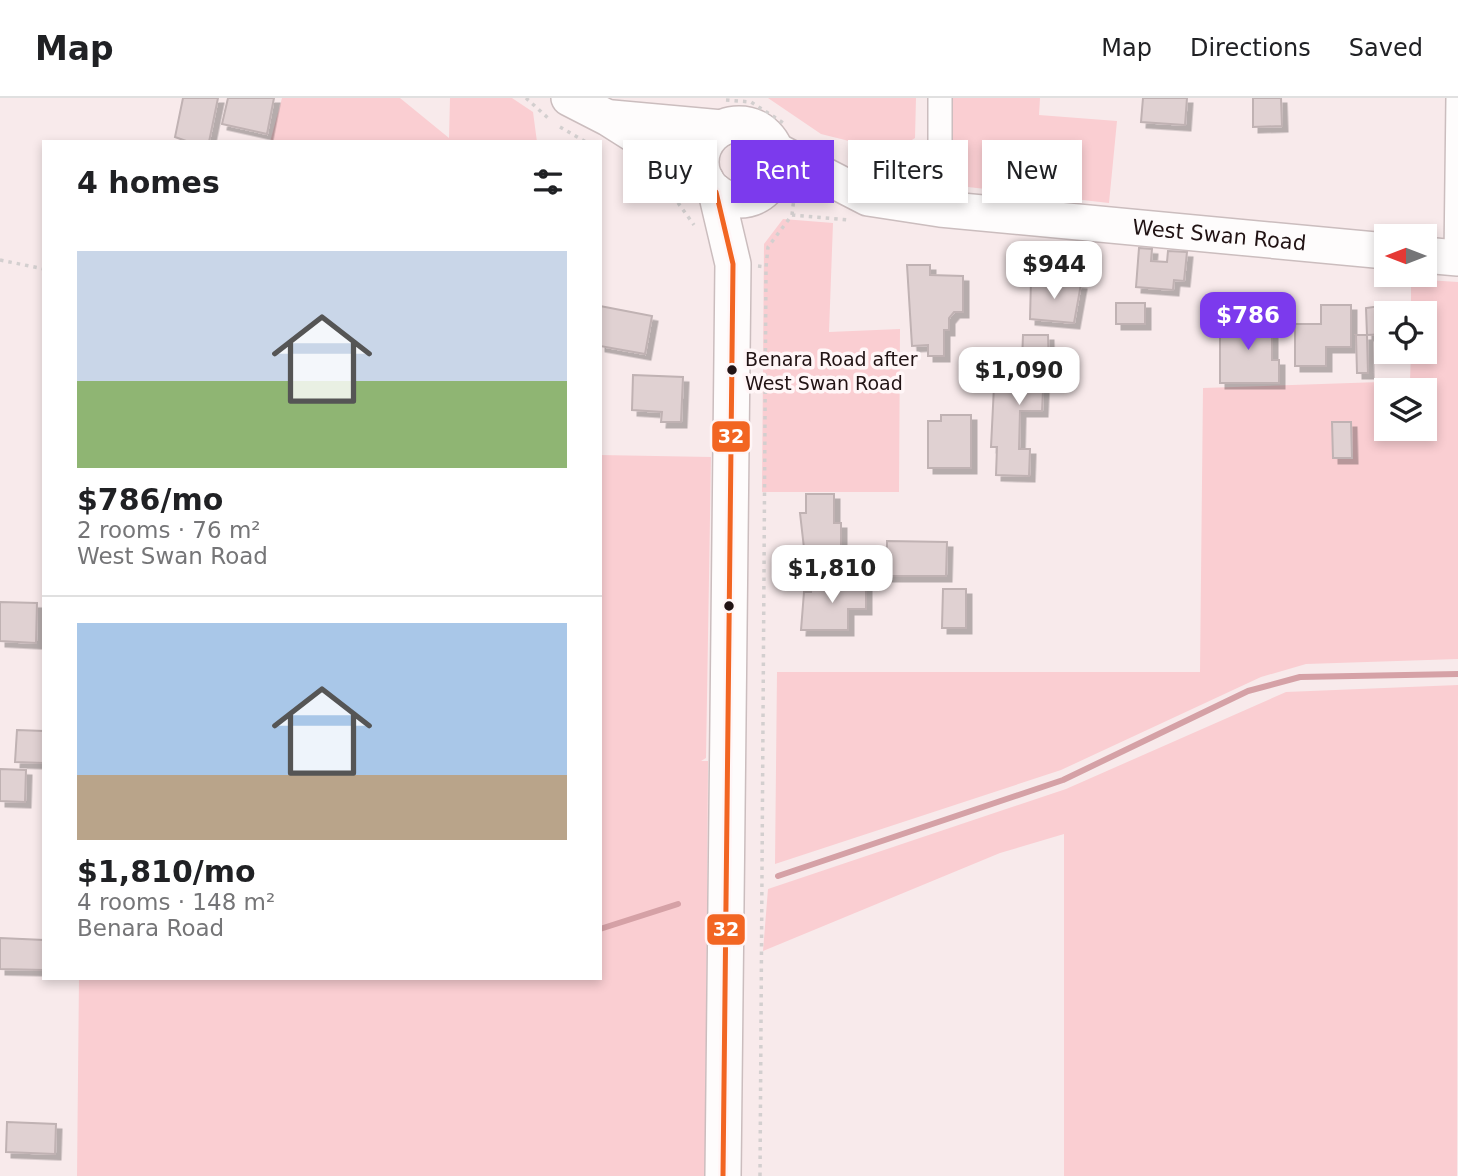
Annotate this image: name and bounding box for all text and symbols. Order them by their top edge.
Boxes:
text: Map [35,29,114,68]
text: Map [1101,34,1152,62]
text: Directions [1190,34,1311,62]
text: Saved [1349,34,1423,62]
chip: Buy [623,140,717,203]
chip: Rent [731,140,834,203]
chip: Filters [848,140,968,203]
chip: New [982,140,1082,203]
icon: filters [529,163,567,201]
text: 4 homes [77,165,220,200]
street label: West Swan Road [1131,215,1307,255]
north arrow [1374,224,1437,287]
map controls [1374,224,1437,441]
pin: $944 [1013,242,1095,301]
text: $944 [1022,251,1086,277]
pin: $786 [1207,292,1289,352]
icon: home [259,296,385,422]
button: locate [1374,301,1437,364]
text: $786 [1216,302,1280,328]
place label: Benara Road after West Swan Road [745,348,918,394]
pin: $1,090 [962,348,1076,407]
text: $1,090 [975,357,1063,383]
marker: Benara Road after West Swan Road [725,363,739,377]
button: layers [1374,378,1437,441]
line badge: 32 [711,420,751,453]
text: 32 [718,425,744,447]
text: $786/mo [77,482,223,517]
text: 2 rooms · 76 m² [77,517,261,543]
text: West Swan Road [77,543,268,569]
pin: $1,810 [775,546,889,605]
text: $1,810 [788,555,876,581]
unlabelled marker [722,599,736,613]
icon: home [259,668,385,794]
text: $1,810/mo [77,854,256,889]
text: 4 rooms · 148 m² [77,889,275,915]
line badge: 32 [706,913,746,946]
text: Benara Road [77,915,224,941]
text: 32 [713,918,739,940]

